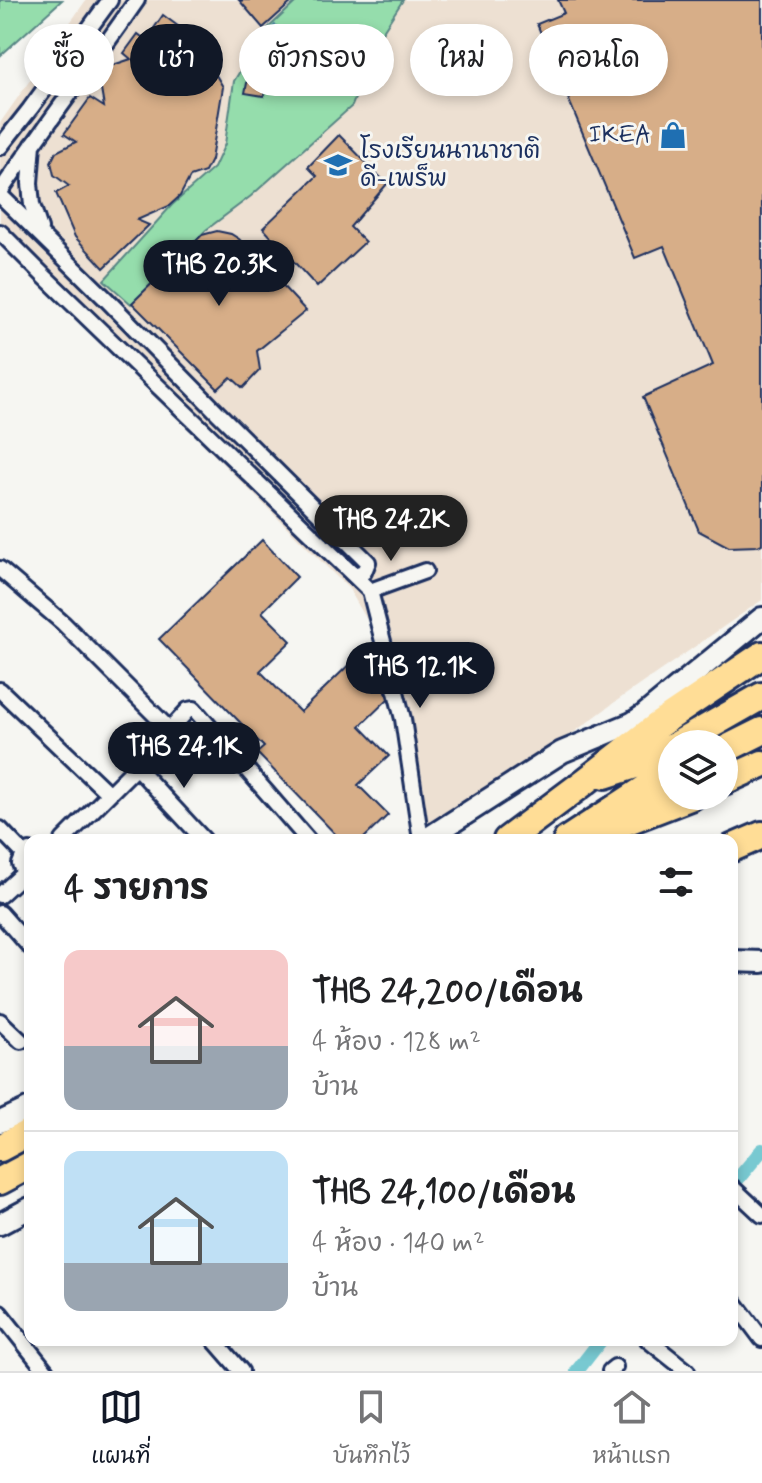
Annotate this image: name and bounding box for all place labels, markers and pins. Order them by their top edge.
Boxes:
place label: IKEA [589,120,651,151]
shop icon: IKEA [658,120,688,150]
place label: โรงเรียนนานาชาติ ดี-เพร็พ [360,134,540,195]
school or university icon: โรงเรียนนานาชาติ ดี-เพร็พ [323,150,353,180]
pin: THB 20.3K [127,240,311,308]
pin: THB 24.2K [299,495,483,563]
pin: THB 12.1K [328,642,512,710]
pin: THB 24.1K [92,722,276,790]

